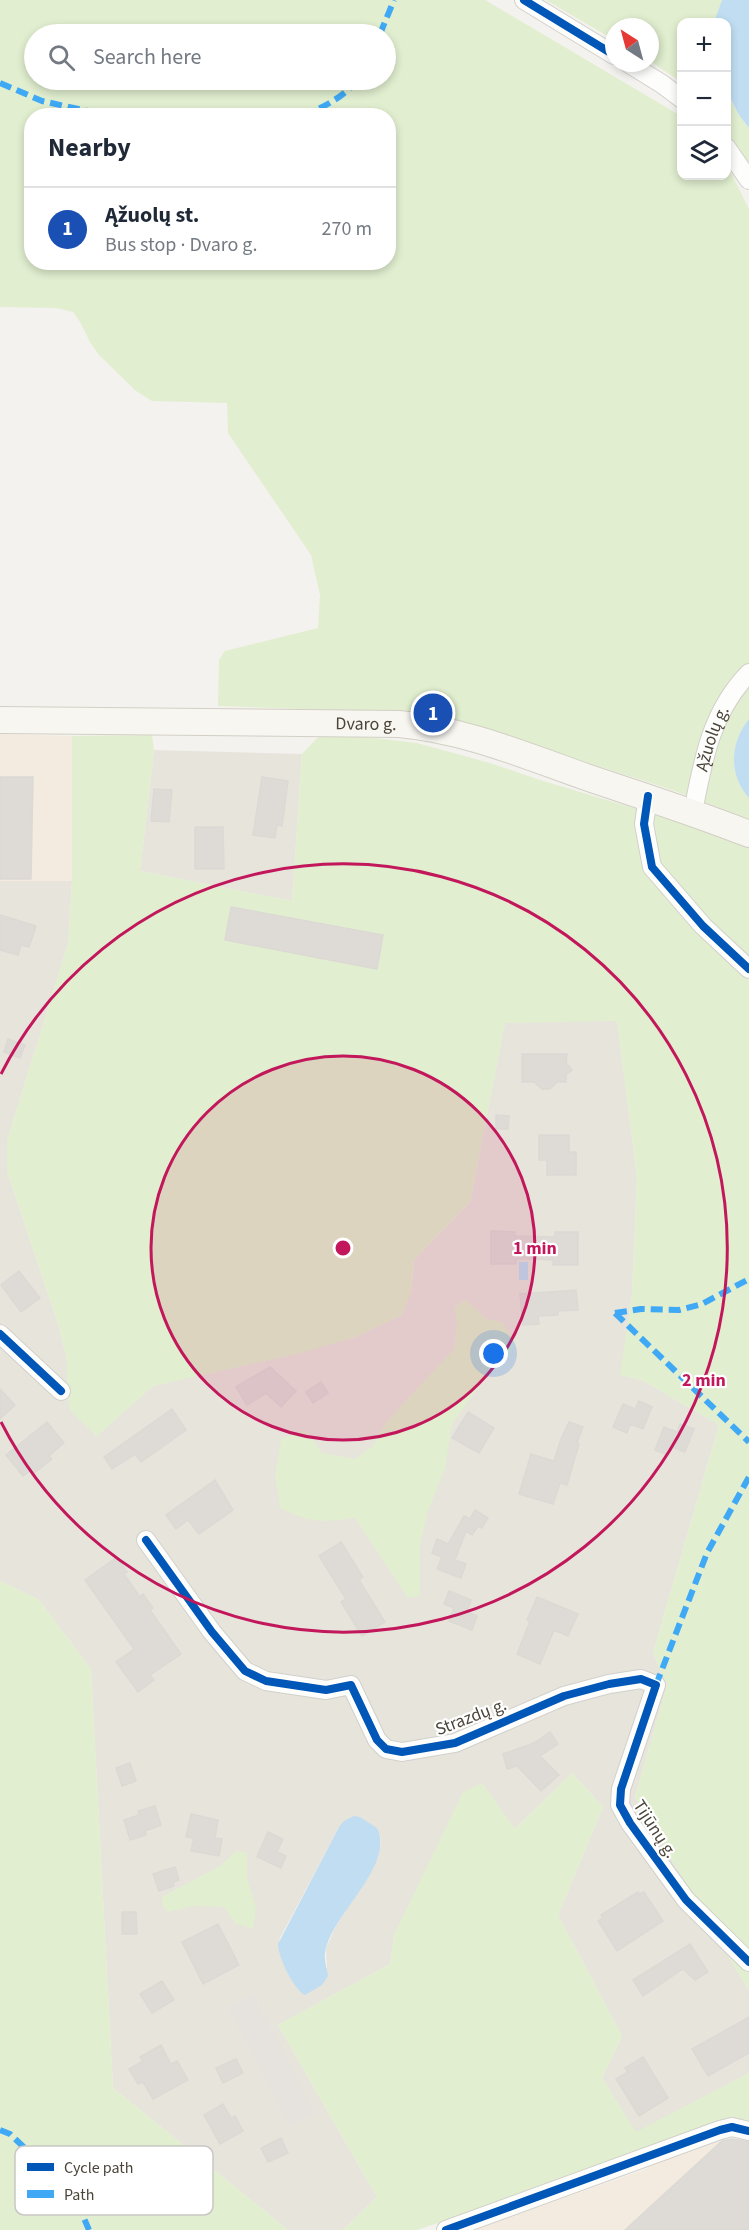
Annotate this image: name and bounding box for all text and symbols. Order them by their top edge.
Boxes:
north arrow [605,18,659,72]
map controls [677,18,731,180]
button: + [677,18,731,72]
search box [24,24,396,90]
icon: search [45,41,78,74]
text: Search here [93,41,201,73]
button: − [677,72,731,126]
button: layers [677,126,731,180]
text: Nearby [48,129,131,166]
text: Ąžuolų st. [105,199,199,231]
text: 1 [62,215,73,243]
text: 270 m [322,215,372,243]
text: Bus stop · Dvaro g. [105,231,257,259]
pin: 1 [414,690,452,736]
street label: Ąžuolų g. [689,701,735,774]
street label: Dvaro g. [335,711,397,736]
text: 1 min [513,1236,557,1261]
centre of rings [333,1238,353,1258]
your location [479,1339,508,1368]
text: 2 min [682,1368,726,1393]
street label: Strazdų g. [432,1692,510,1742]
street label: Tijūnų g. [627,1795,683,1863]
legend [15,2146,213,2215]
text: Cycle path [64,2157,133,2179]
text: Path [64,2184,94,2206]

